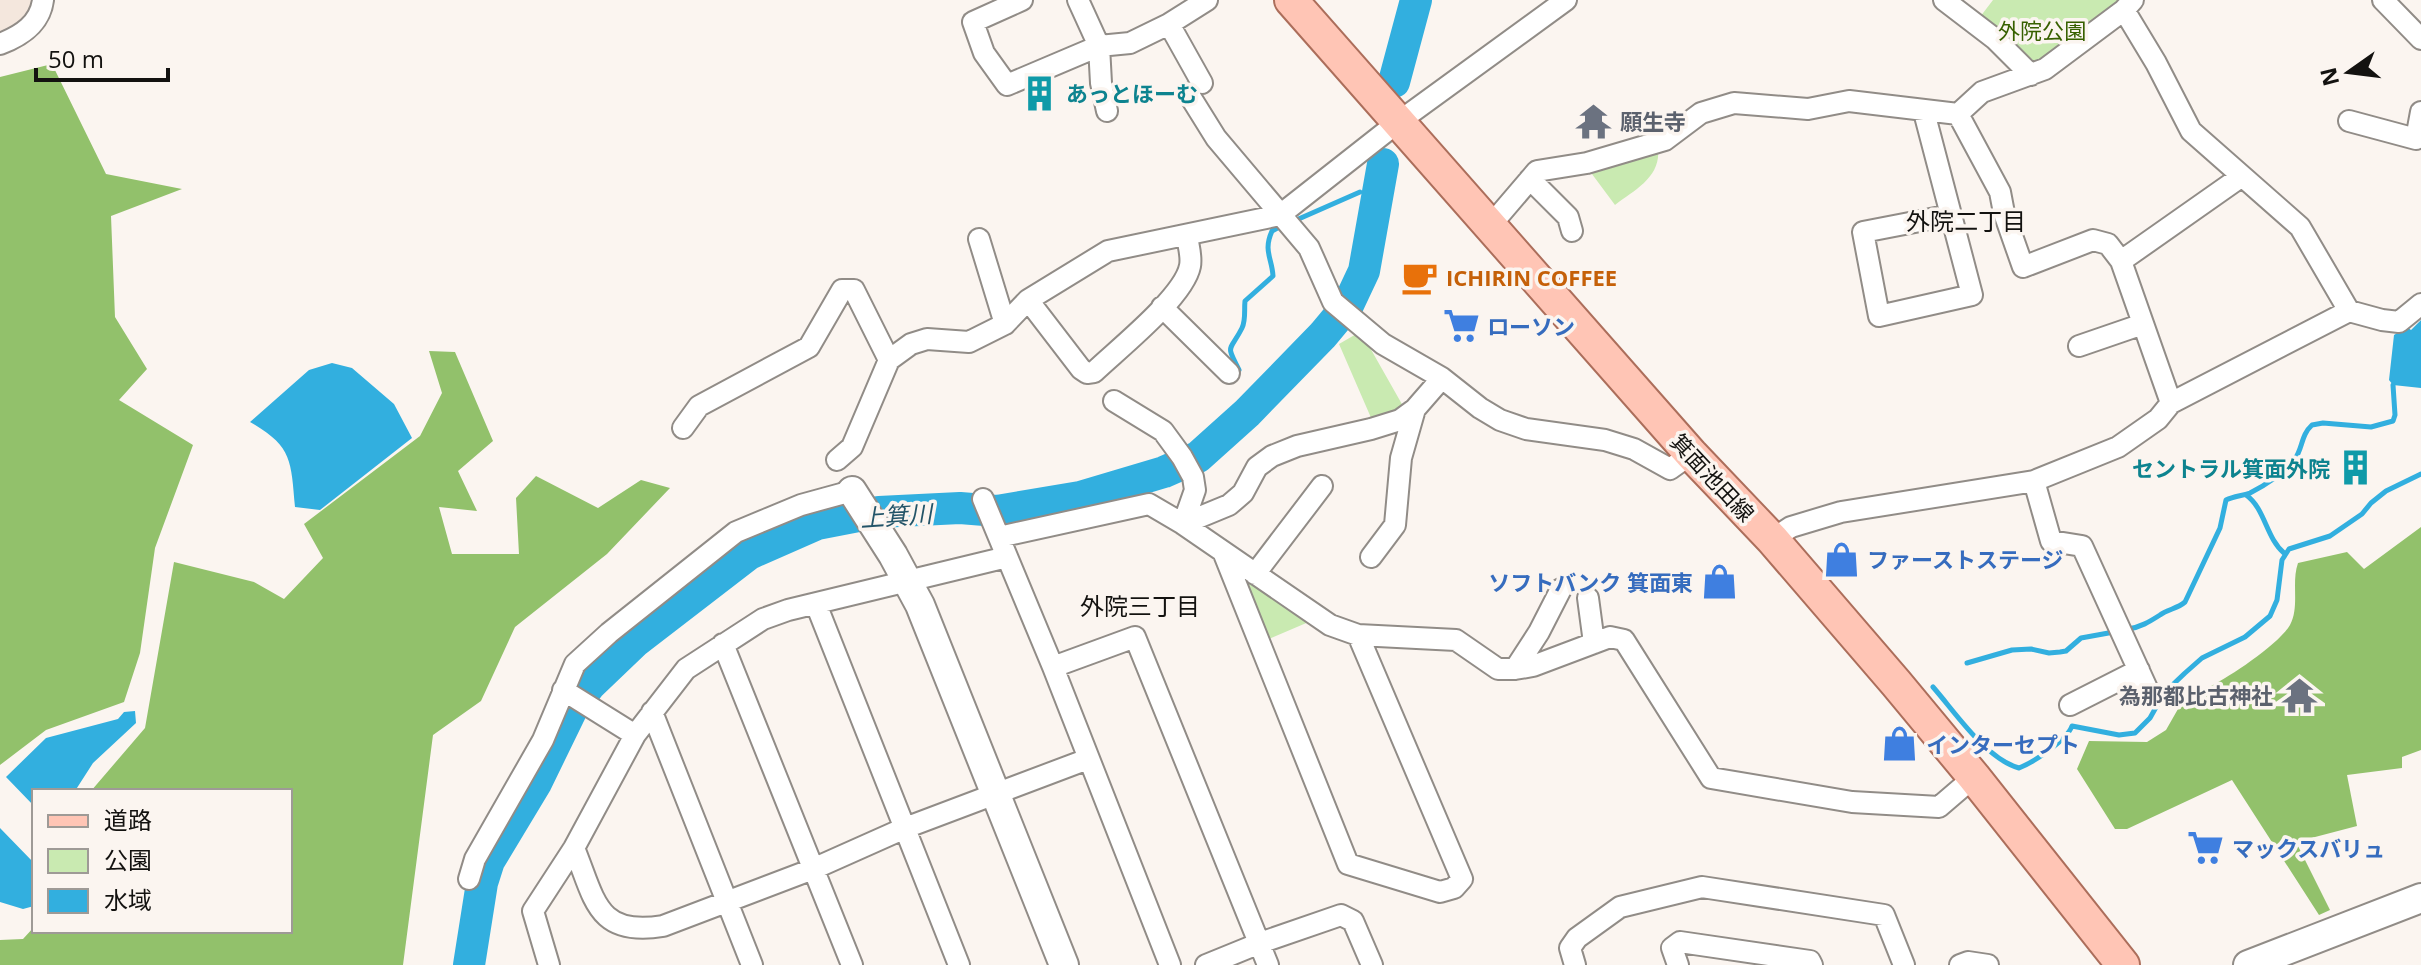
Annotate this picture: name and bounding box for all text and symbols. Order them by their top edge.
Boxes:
park label: 外院公園 [1998,15,2086,45]
scale bar [36,32,168,82]
north arrow [2309,32,2389,112]
text: 50 m [48,42,104,75]
text: N [2312,65,2345,89]
building icon: あっとほーむ [1021,74,1059,112]
place label: あっとほーむ [1066,78,1198,108]
temple icon: 願生寺 [1575,102,1613,140]
place label: 願生寺 [1620,106,1686,136]
district label: 外院二丁目 [1906,204,2026,237]
cafe icon: ICHIRIN COFFEE [1401,258,1439,296]
place label: ICHIRIN COFFEE [1446,262,1617,292]
supermarket icon: ローソン [1442,307,1480,345]
place label: ローソン [1487,311,1575,341]
street label: 箕面池田線 [1665,427,1761,527]
building icon: セントラル箕面外院 [2337,449,2375,487]
place label: セントラル箕面外院 [2132,453,2330,483]
water label: 上箕川 [859,496,936,534]
shop icon: ファーストステージ [1822,540,1860,578]
place label: ファーストステージ [1867,544,2063,574]
shop icon: ソフトバンク 箕面東 [1700,563,1738,601]
place label: ソフトバンク 箕面東 [1488,567,1693,597]
district label: 外院三丁目 [1080,589,1200,622]
temple icon: 為那都比古神社 [2280,676,2318,714]
place label: 為那都比古神社 [2119,680,2273,710]
shop icon: インターセプト [1881,725,1919,763]
place label: インターセプト [1926,729,2080,759]
legend [32,789,292,933]
text: 道路 [104,803,152,836]
supermarket icon: マックスバリュ [2187,829,2225,867]
place label: マックスバリュ [2232,833,2385,863]
text: 公園 [104,843,152,876]
text: 水域 [104,883,152,916]

